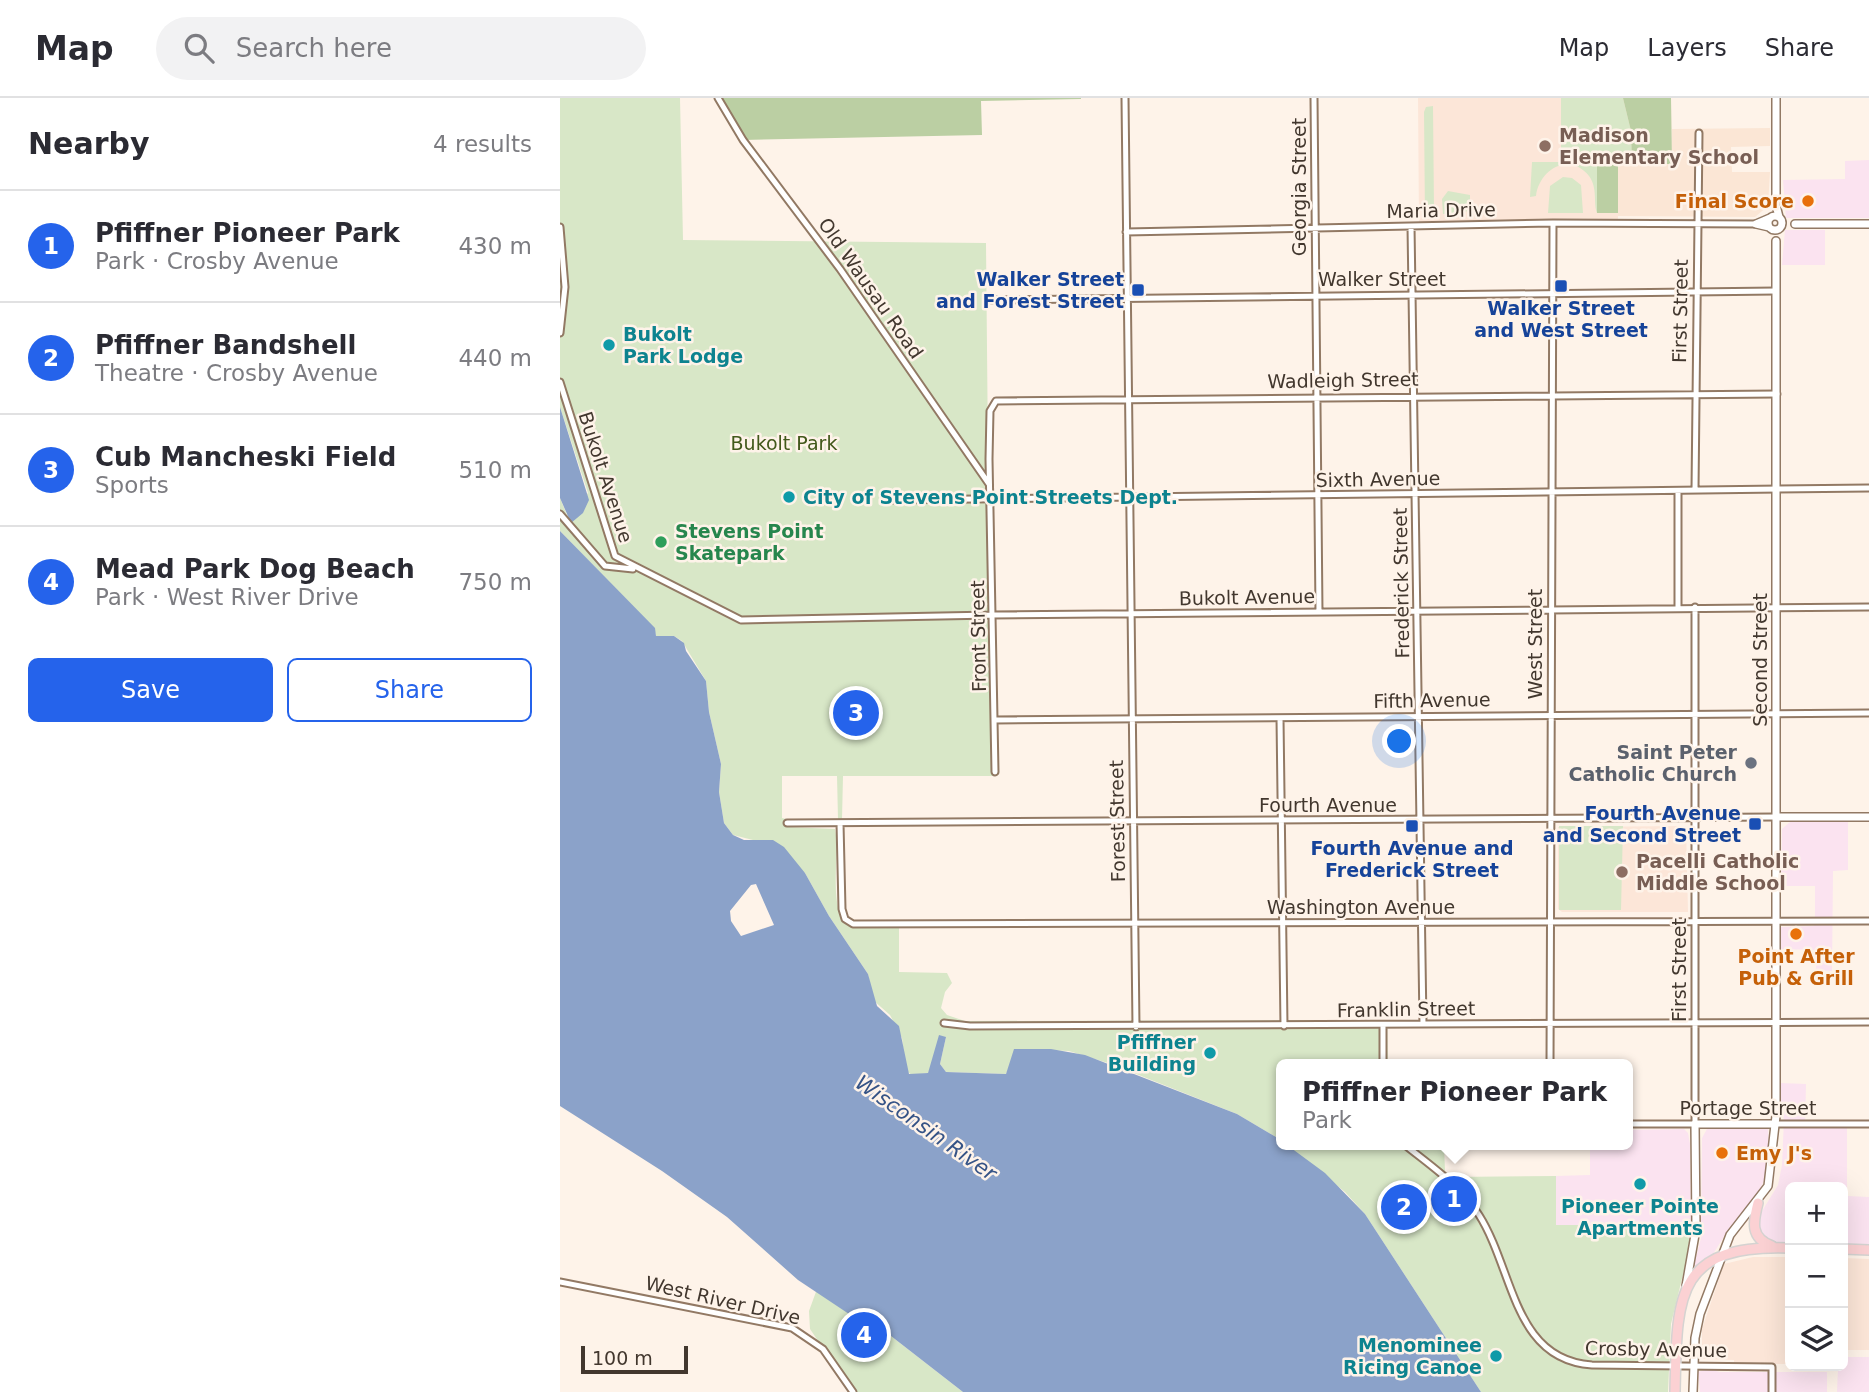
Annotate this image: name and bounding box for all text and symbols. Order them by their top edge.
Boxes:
search box [156,17,646,80]
text: Map [35,29,114,68]
icon: search [180,29,218,67]
text: Search here [236,33,392,63]
text: Map [1559,34,1609,62]
text: Layers [1647,34,1727,62]
text: Share [1765,34,1834,62]
street label: Georgia Street [1288,118,1310,256]
place label: Madison Elementary School [1559,124,1759,168]
text: Nearby [28,126,150,161]
text: 4 results [433,131,532,157]
marker: Madison Elementary School [1537,138,1553,154]
place label: Final Score [1675,190,1794,212]
marker: Final Score [1800,193,1816,209]
street label: Maria Drive [1386,198,1496,222]
street label: Old Wausau Road [814,213,928,363]
text: Pfiffner Pioneer Park [95,218,400,248]
text: 1 [43,233,59,259]
text: 430 m [458,233,532,259]
text: Park · Crosby Avenue [95,248,339,274]
street label: First Street [1668,259,1692,363]
place label: Walker Street and Forest Street [936,268,1124,312]
street label: Walker Street [1318,268,1446,290]
marker: Walker Street and West Street [1553,278,1569,294]
marker: Walker Street and Forest Street [1130,282,1146,298]
place label: Walker Street and West Street [1474,297,1648,341]
place label: Bukolt Park Lodge [623,323,743,367]
text: Pfiffner Bandshell [95,330,356,360]
marker: Bukolt Park Lodge [601,337,617,353]
text: 2 [43,345,59,371]
text: 440 m [458,345,532,371]
text: Theatre · Crosby Avenue [95,360,378,386]
street label: Wadleigh Street [1267,368,1419,392]
street label: Bukolt Avenue [574,409,638,545]
park label: Bukolt Park [731,432,837,454]
text: Cub Mancheski Field [95,442,396,472]
text: 3 [43,457,59,483]
text: 510 m [458,457,532,483]
street label: Sixth Avenue [1315,467,1441,491]
text: Sports [95,472,169,498]
place label: City of Stevens Point Streets Dept. [803,486,1178,508]
marker: City of Stevens Point Streets Dept. [781,489,797,505]
street label: Frederick Street [1389,507,1413,659]
place label: Stevens Point Skatepark [675,520,823,564]
marker: Stevens Point Skatepark [653,534,669,550]
text: Mead Park Dog Beach [95,554,415,584]
text: 4 [43,569,59,595]
text: 750 m [458,569,532,595]
street label: Front Street [966,580,990,692]
text: Park · West River Drive [95,584,359,610]
street label: Bukolt Avenue [1179,585,1315,609]
street label: West Street [1524,589,1546,699]
street label: Second Street [1749,593,1771,727]
button: Save [28,658,273,722]
button: Share [287,658,532,722]
pin: 3 [833,687,879,739]
street label: Fifth Avenue [1373,688,1491,712]
your location [1382,724,1416,758]
place label: Saint Peter Catholic Church [1569,741,1738,785]
marker: Saint Peter Catholic Church [1743,755,1759,771]
street label: Forest Street [1105,760,1129,882]
street label: Fourth Avenue [1259,794,1397,816]
place label: Fourth Avenue and Second Street [1543,802,1741,846]
marker: Fourth Avenue and Second Street [1747,816,1763,832]
marker: Fourth Avenue and Frederick Street [1404,818,1420,834]
place label: Fourth Avenue and Frederick Street [1310,837,1514,881]
place label: Pacelli Catholic Middle School [1636,850,1799,894]
marker: Pacelli Catholic Middle School [1614,864,1630,880]
street label: Washington Avenue [1267,896,1455,918]
street label: First Street [1668,918,1690,1022]
marker: Point After Pub & Grill [1788,926,1804,942]
place label: Point After Pub & Grill [1737,945,1855,989]
street label: Franklin Street [1337,997,1475,1021]
place label: Pfiffner Building [1108,1031,1197,1075]
marker: Pfiffner Building [1202,1045,1218,1061]
popup [1276,1059,1633,1150]
water label: Wisconsin River [851,1070,1002,1186]
text: Pfiffner Pioneer Park [1302,1077,1607,1107]
street label: Portage Street [1680,1097,1816,1119]
text: Park [1302,1107,1352,1133]
place label: Emy J's [1736,1142,1812,1164]
marker: Emy J's [1714,1145,1730,1161]
pin: 1 [1431,1173,1477,1225]
marker: Pioneer Pointe Apartments [1632,1176,1648,1192]
pin: 2 [1381,1181,1427,1233]
map controls [1785,1182,1848,1371]
button: + [1785,1182,1848,1245]
place label: Pioneer Pointe Apartments [1561,1195,1719,1239]
button: − [1785,1245,1848,1308]
street label: West River Drive [643,1271,803,1329]
button: layers [1785,1308,1848,1371]
pin: 4 [841,1309,887,1361]
place label: Menominee Ricing Canoe [1343,1334,1482,1378]
street label: Crosby Avenue [1585,1337,1727,1361]
scale bar [581,1343,688,1375]
text: 100 m [592,1347,653,1369]
marker: Menominee Ricing Canoe [1488,1348,1504,1364]

